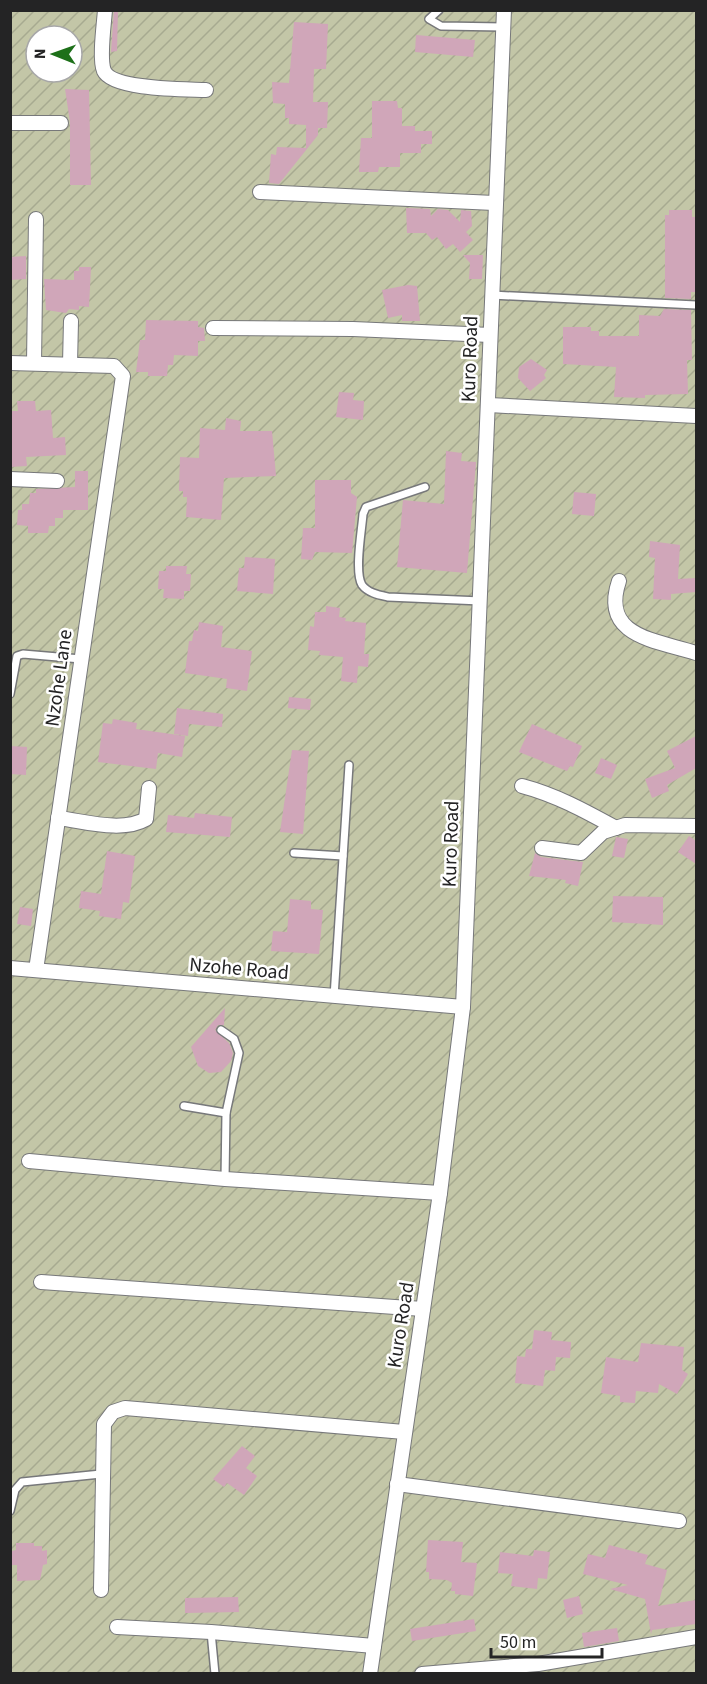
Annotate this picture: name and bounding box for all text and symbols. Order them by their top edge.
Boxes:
north arrow [24,24,84,84]
text: N [29,48,51,59]
street label: Kuro Road [454,315,486,403]
street label: Nzohe Lane [38,628,80,728]
street label: Kuro Road [435,800,467,888]
street label: Nzohe Road [188,951,290,987]
street label: Kuro Road [380,1280,422,1370]
scale bar [491,1621,602,1659]
text: 50 m [500,1630,536,1655]

